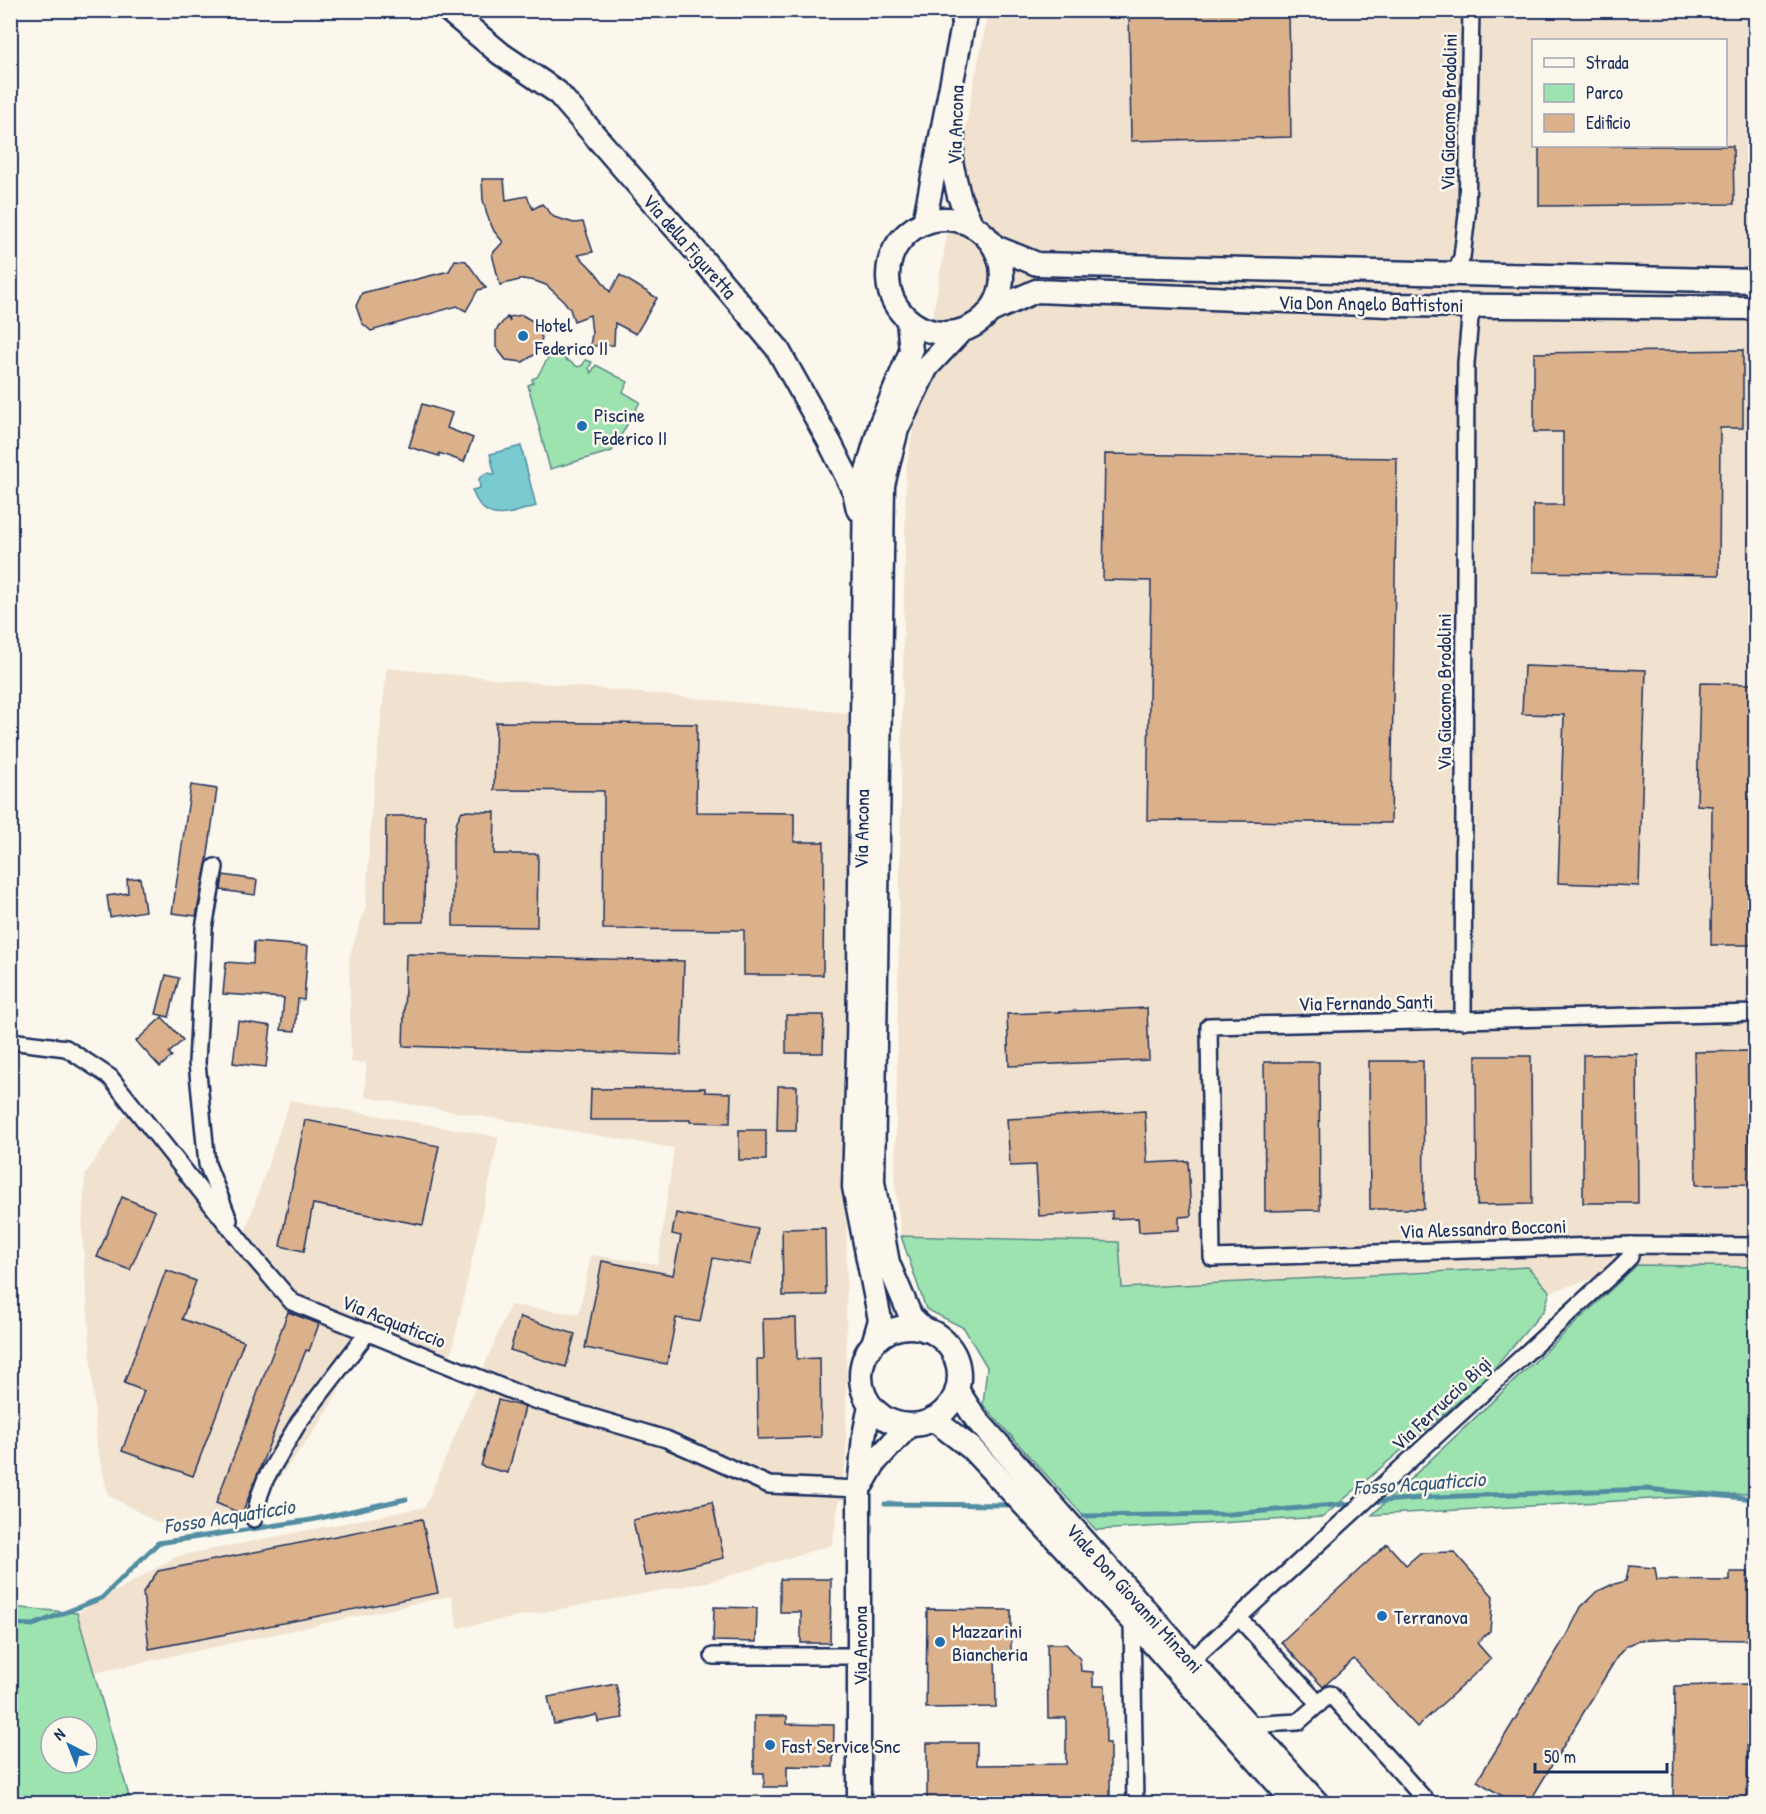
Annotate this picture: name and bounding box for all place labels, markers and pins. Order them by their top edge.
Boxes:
place label: Hotel Federico II [534,311,608,361]
marker: Hotel Federico II [516,329,530,343]
place label: Piscine Federico II [593,401,667,451]
marker: Piscine Federico II [575,419,589,433]
place label: Terranova [1394,1603,1468,1630]
marker: Terranova [1375,1609,1389,1623]
place label: Mazzarini Biancheria [952,1617,1028,1667]
marker: Mazzarini Biancheria [933,1635,947,1649]
place label: Fast Service Snc [781,1732,900,1759]
marker: Fast Service Snc [763,1738,777,1752]

